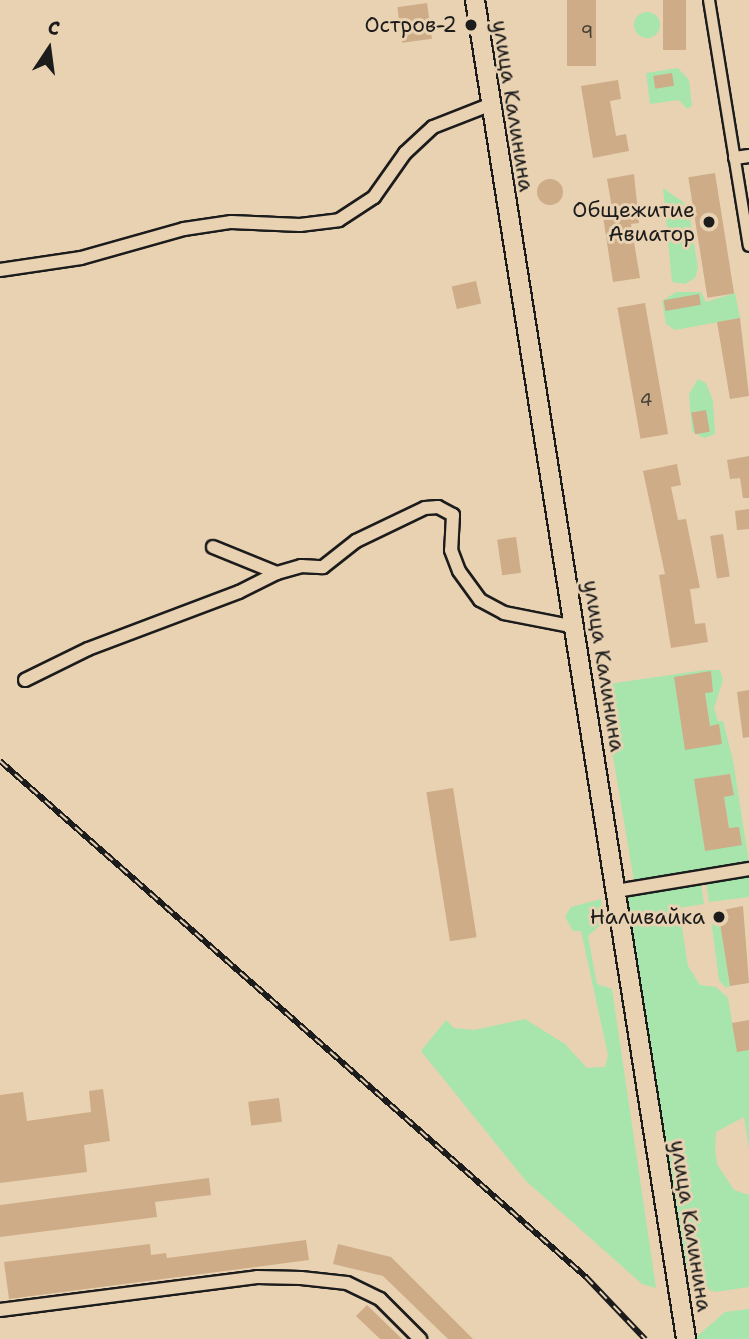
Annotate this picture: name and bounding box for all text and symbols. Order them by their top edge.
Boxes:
place label: Остров-2 [365,12,457,38]
north arrow [14,14,84,84]
text: С [45,15,62,42]
marker: Остров-2 [463,17,479,33]
street label: улица Калинина [487,18,539,194]
house number: 9 [581,21,593,43]
place label: Общежитие Авиатор [572,197,695,247]
marker: Общежитие Авиатор [701,214,717,230]
house number: 4 [640,389,652,411]
street label: улица Калинина [578,578,630,754]
place label: Наливайка [590,904,705,930]
marker: Наливайка [711,909,727,925]
street label: улица Калинина [665,1138,717,1314]

